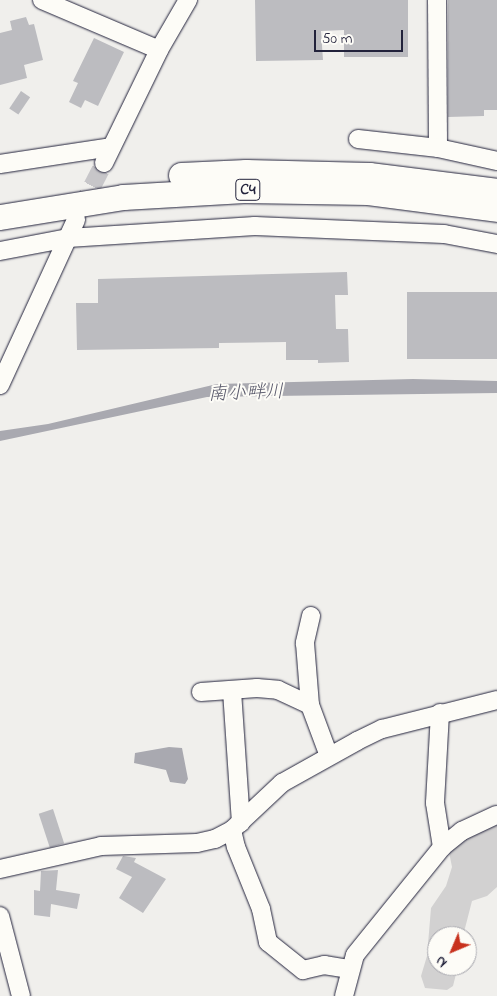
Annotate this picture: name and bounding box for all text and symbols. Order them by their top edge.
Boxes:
scale bar [317,20,406,52]
text: 50 m [322,28,352,50]
road number: C4 [234,176,262,204]
water label: 南小畔川 [208,381,284,407]
north arrow [427,926,477,976]
text: N [431,950,453,972]

